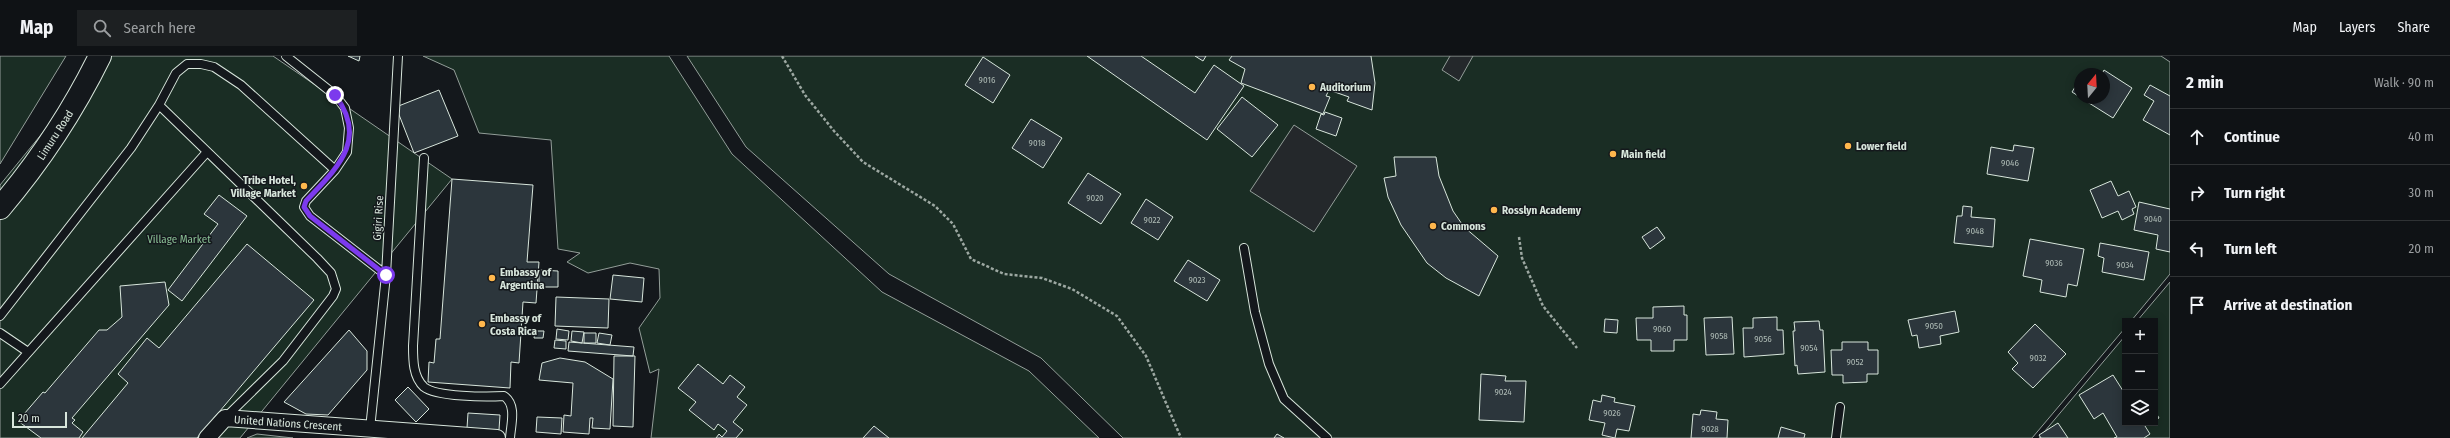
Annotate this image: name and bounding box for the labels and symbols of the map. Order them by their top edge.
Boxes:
north arrow [2074,68,2110,104]
house number: 9016 [979,75,996,85]
place label: Auditorium [1319,81,1371,94]
marker: Auditorium [1307,82,1317,92]
route end [326,86,344,104]
street label: Limuru Road [34,108,76,163]
house number: 9018 [1029,138,1046,148]
place label: Lower field [1856,140,1907,153]
marker: Lower field [1843,141,1853,151]
place label: Main field [1621,148,1666,161]
marker: Main field [1608,149,1618,159]
house number: 9046 [2001,158,2019,168]
place label: Tribe Hotel, Village Market [230,174,297,200]
marker: Tribe Hotel, Village Market [299,181,309,191]
house number: 9020 [1086,193,1104,203]
street label: Gigiri Rise [371,195,386,241]
place label: Rosslyn Academy [1502,204,1582,217]
marker: Rosslyn Academy [1489,205,1499,215]
house number: 9040 [2144,214,2162,224]
house number: 9022 [1144,215,1160,225]
place label: Commons [1441,220,1486,233]
marker: Commons [1428,221,1438,231]
house number: 9048 [1966,226,1984,236]
park label: Village Market [147,233,211,246]
house number: 9036 [2045,258,2063,268]
house number: 9034 [2116,260,2134,270]
route start [377,266,395,284]
place label: Embassy of Argentina [499,266,553,292]
marker: Embassy of Argentina [487,273,497,283]
house number: 9023 [1189,275,1205,285]
place label: Embassy of Costa Rica [490,312,543,338]
marker: Embassy of Costa Rica [477,319,487,329]
house number: 9050 [1925,321,1943,331]
house number: 9060 [1653,324,1671,334]
house number: 9058 [1710,331,1728,341]
house number: 9056 [1754,334,1772,344]
house number: 9054 [1800,343,1818,353]
house number: 9032 [2030,353,2046,363]
house number: 9052 [1846,357,1864,367]
house number: 9024 [1494,387,1512,397]
house number: 9026 [1603,408,1621,418]
scale bar [12,410,67,429]
street label: United Nations Crescent [234,413,343,434]
house number: 9028 [1701,424,1719,434]

